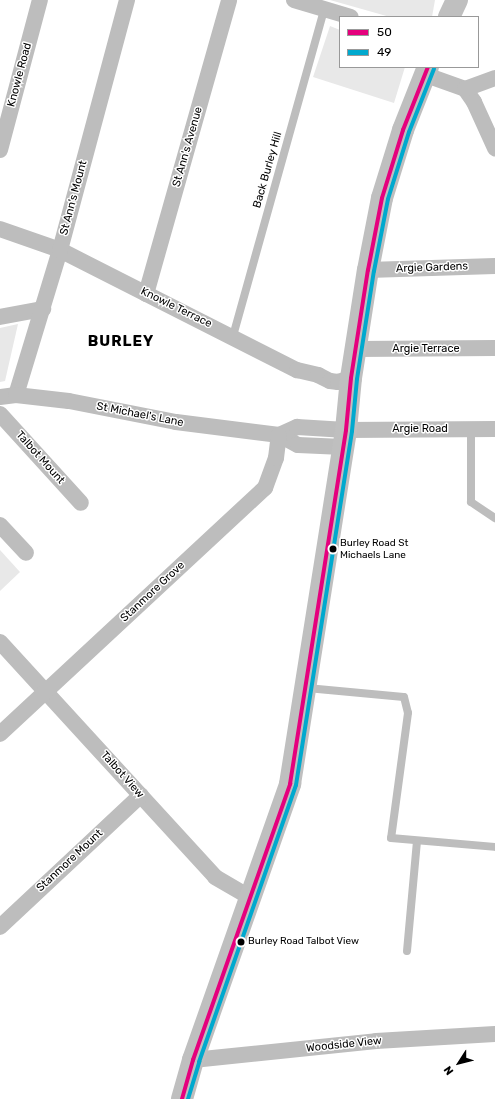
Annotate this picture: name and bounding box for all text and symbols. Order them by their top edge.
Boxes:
legend [339,16,479,68]
text: 50 [377,25,392,39]
street label: Knowle Road [5,41,35,109]
text: 49 [377,45,391,59]
street label: St Ann's Avenue [170,105,206,189]
street label: Back Burley Hill [251,130,285,210]
street label: St Ann's Mount [58,159,90,237]
street label: Argie Gardens [396,260,468,276]
street label: Knowle Terrace [138,285,214,331]
district label: BURLEY [88,333,154,351]
street label: Argie Terrace [392,342,460,356]
street label: St Michael's Lane [95,400,185,430]
street label: Argie Road [392,422,448,436]
street label: Talbot Mount [13,429,67,487]
place label: Burley Road St Michaels Lane [340,537,409,560]
marker: Burley Road St Michaels Lane [328,544,338,554]
street label: Stanmore Grove [118,559,188,625]
street label: Talbot View [98,749,146,801]
street label: Stanmore Mount [34,827,106,895]
place label: Burley Road Talbot View [248,936,360,948]
marker: Burley Road Talbot View [236,937,246,947]
street label: Woodside View [305,1034,383,1056]
north arrow [439,1043,479,1083]
text: N [441,1063,456,1077]

